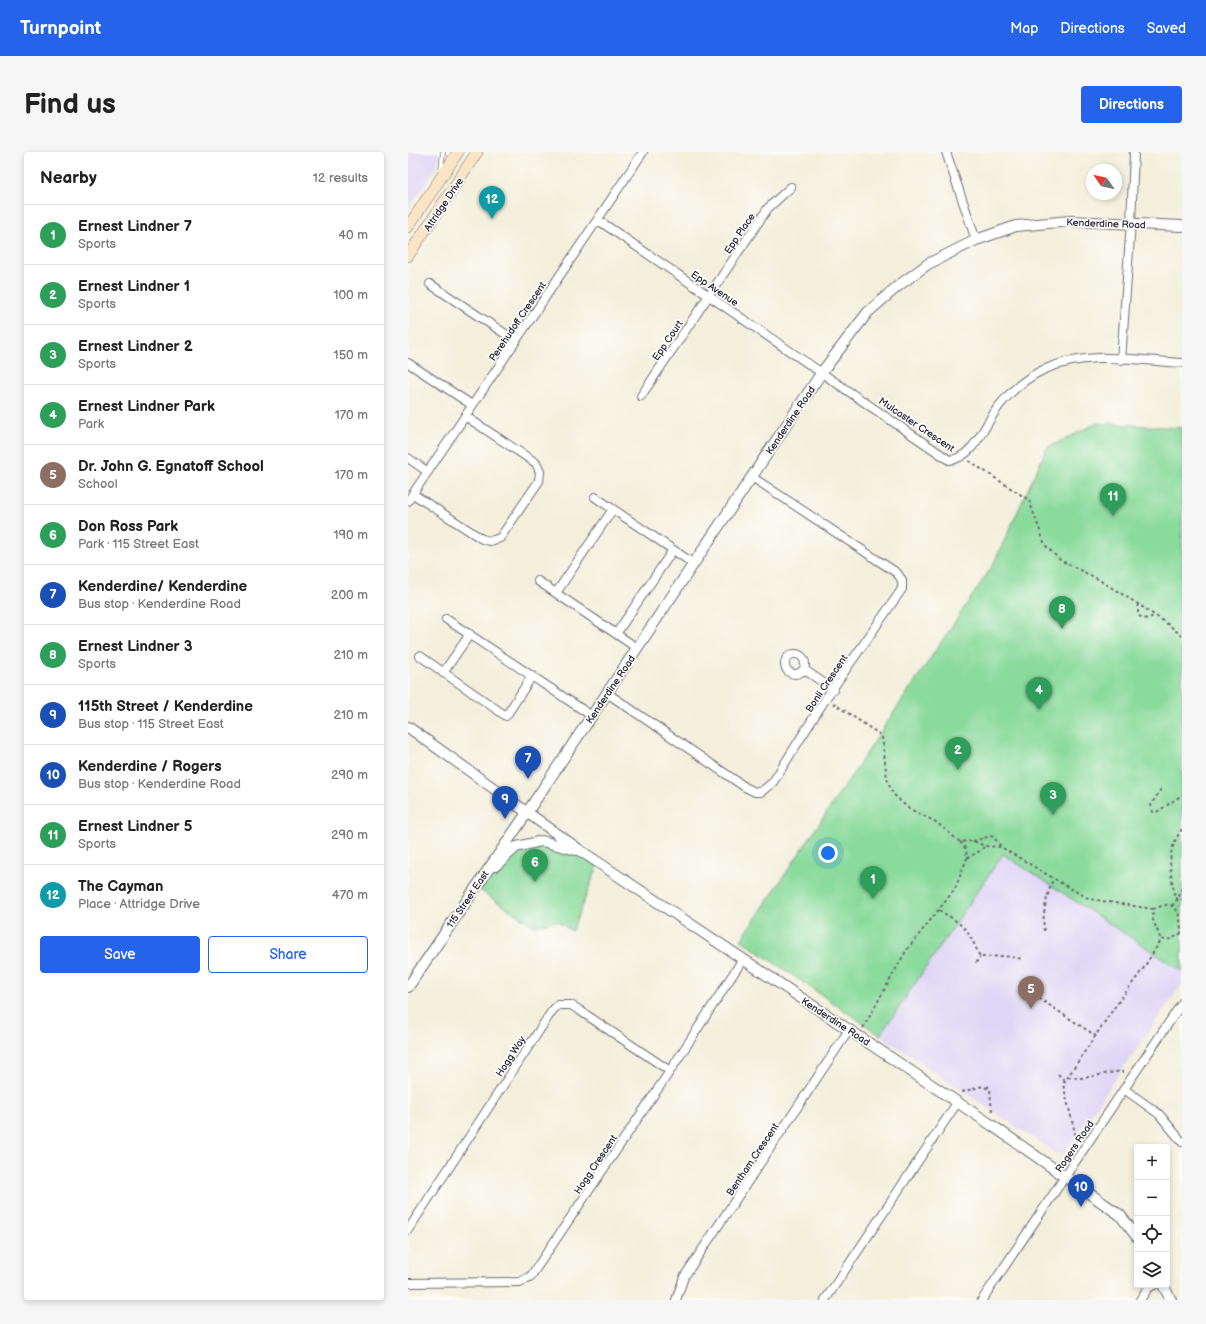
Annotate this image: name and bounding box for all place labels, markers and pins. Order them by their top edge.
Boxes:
pin: 12 [479,186,505,219]
pin: 11 [1100,483,1126,516]
pin: 8 [1049,596,1075,629]
pin: 4 [1026,677,1052,710]
pin: 2 [945,737,971,770]
pin: 7 [515,746,541,779]
pin: 3 [1040,782,1066,815]
pin: 9 [492,786,518,819]
pin: 6 [522,849,548,882]
pin: 1 [860,866,886,899]
pin: 5 [1018,976,1044,1009]
pin: 10 [1068,1174,1094,1207]

